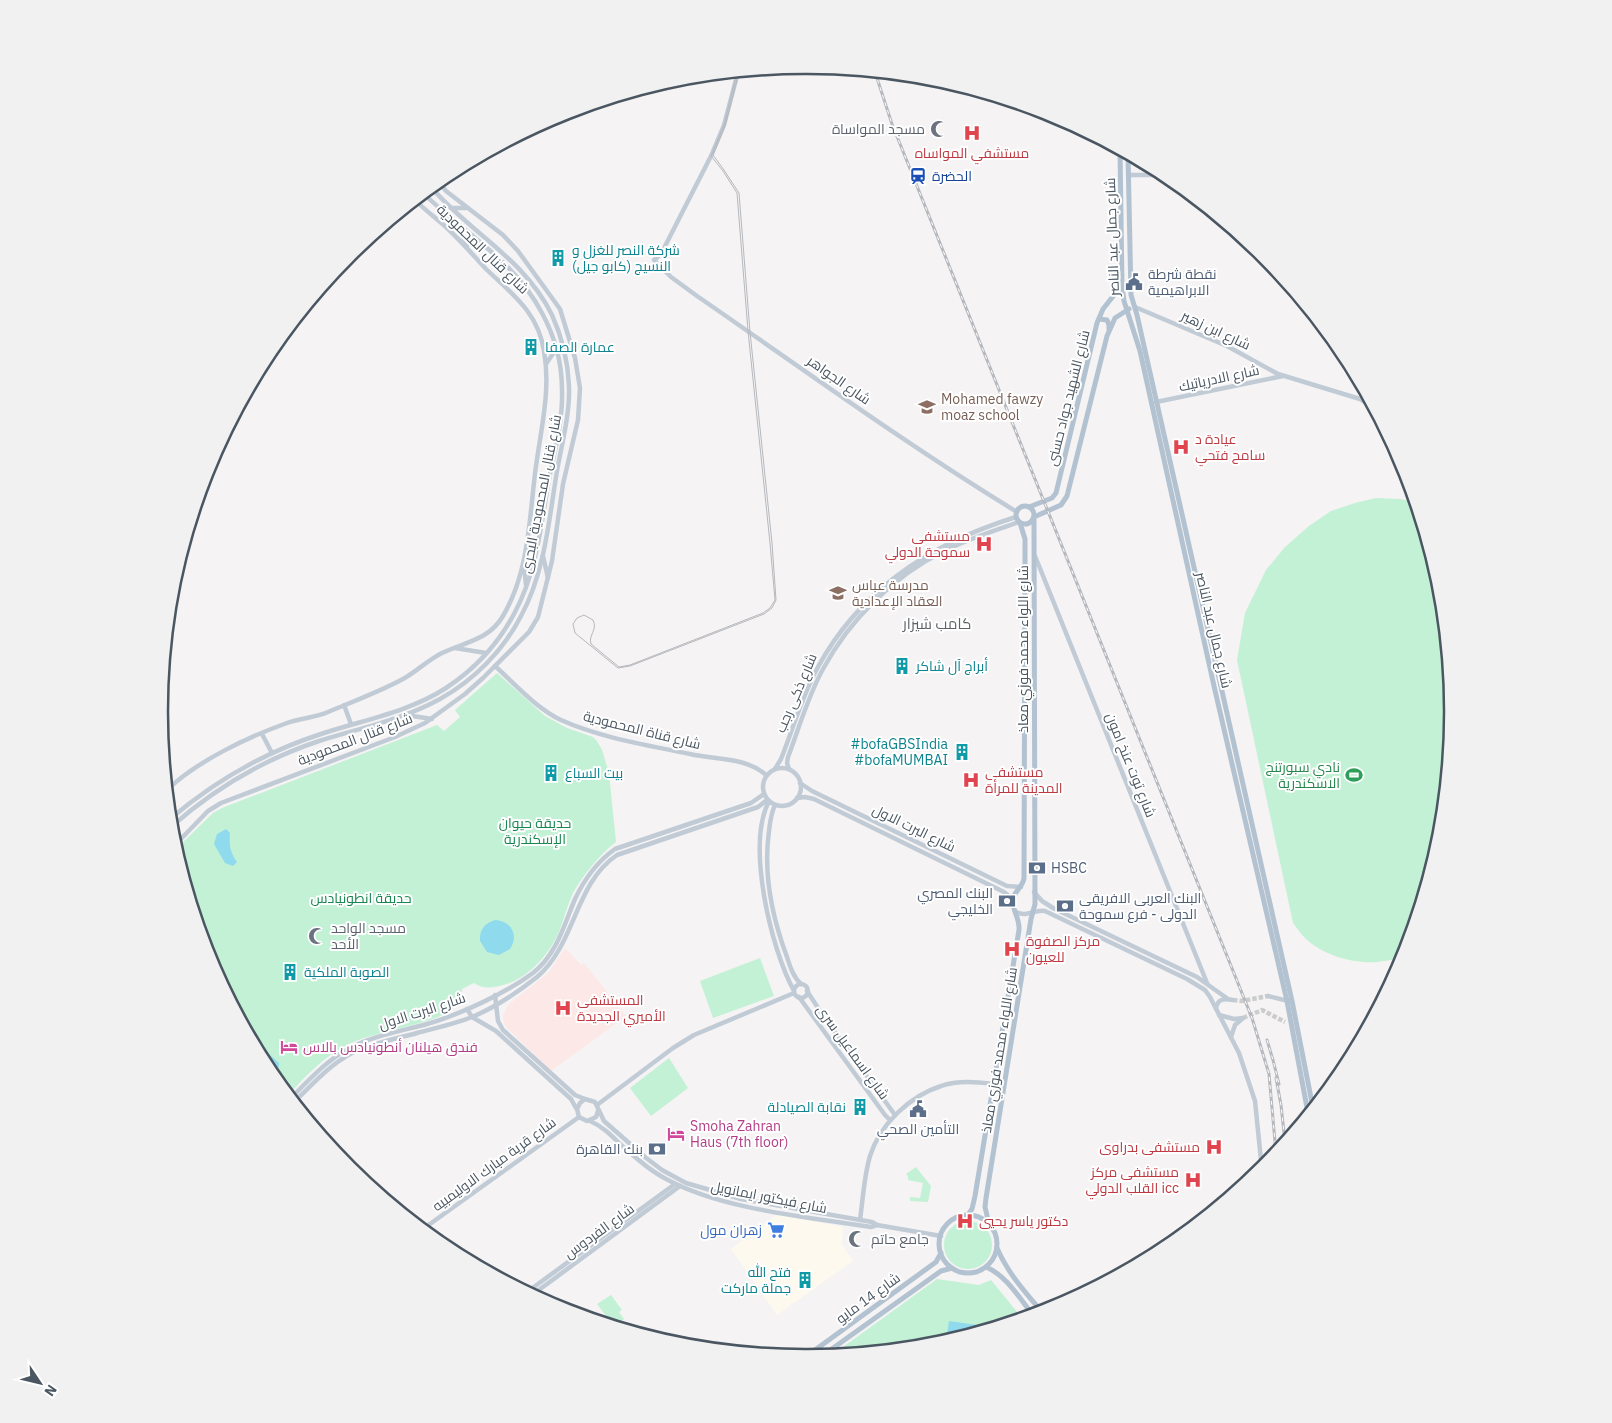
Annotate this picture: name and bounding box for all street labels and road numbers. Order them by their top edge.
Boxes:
street label: شارع جمال عبد الناصر [1101,177,1123,298]
street label: شارع قنال المحمودية [433,200,533,298]
street label: شارع ابن زهير [1178,306,1253,354]
street label: شارع الشهيد جواد حسنى [1042,328,1094,468]
street label: شارع الجواهر [803,351,874,409]
street label: شارع الادرياتيك [1177,361,1261,395]
street label: شارع قنال المحمودية البحرى [517,413,565,575]
street label: شارع اللواء محمد فوزي معاذ [1014,565,1035,733]
street label: شارع جمال عبد الناصر [1192,569,1236,690]
street label: شارع ذكى رجب [771,651,821,735]
street label: شارع قناة المحمودية [581,707,703,753]
street label: شارع قنال المحمودية [295,709,415,769]
street label: شارع توت عنخ امون [1102,710,1160,820]
street label: شارع البرت الاول [869,800,959,856]
street label: شارع اللواء محمد فوزي معاذ [977,966,1024,1135]
street label: شارع البرت الاول [376,988,468,1034]
street label: شارع اسماعيل سرى [813,1001,893,1103]
street label: شارع قرية مبارك الاوليمبيه [429,1113,559,1215]
street label: شارع فيكتور ايمانويل [709,1177,829,1217]
street label: شارع الفردوس [560,1199,638,1263]
street label: شارع 14 مايو [832,1269,904,1327]

